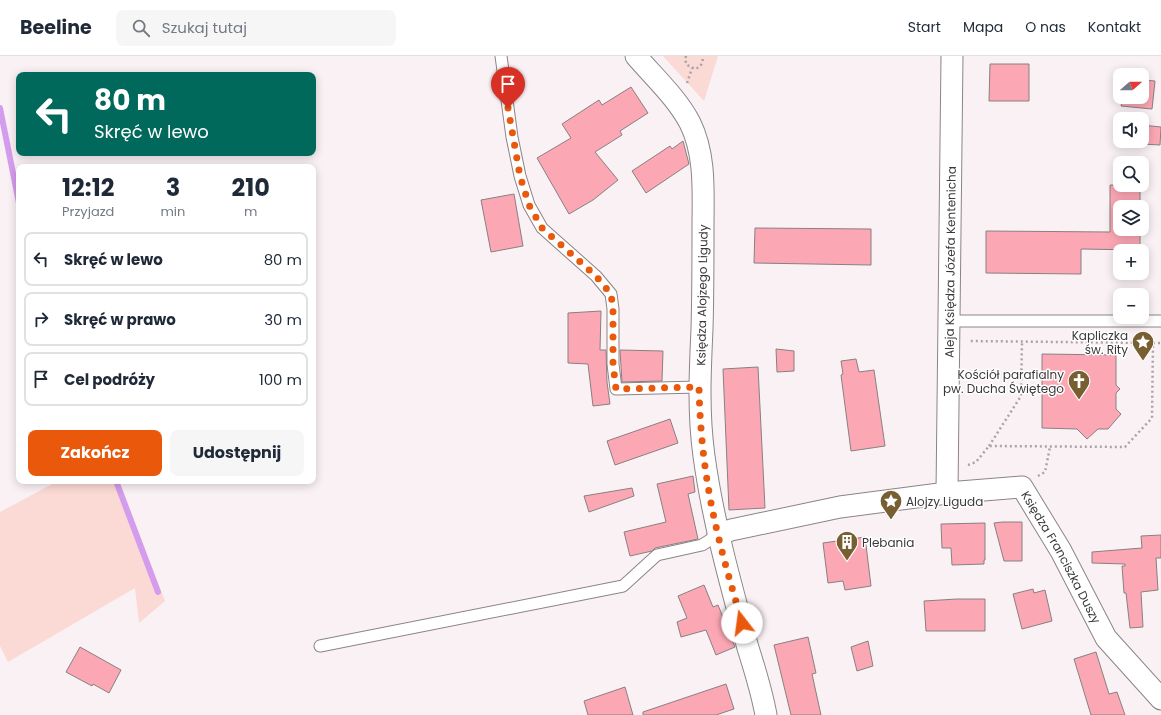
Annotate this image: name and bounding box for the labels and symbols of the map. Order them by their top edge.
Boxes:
pin [491,67,525,108]
north arrow [1113,68,1149,104]
street label: Aleja Księdza Józefa Kentenicha [940,166,959,358]
street label: Księdza Alojzego Ligudy [692,224,712,366]
place label: Kapliczka św. Rity [1072,327,1128,358]
place icon: Kapliczka św. Rity [1130,329,1156,362]
place label: Kościół parafialny pw. Ducha Świętego [943,366,1064,397]
church icon: Kościół parafialny pw. Ducha Świętego [1066,368,1092,401]
place icon: Alojzy Liguda [878,488,904,521]
street label: Księdza Franciszka Duszy [1018,488,1106,626]
place label: Alojzy Liguda [906,493,983,510]
building icon: Plebania [834,529,860,562]
place label: Plebania [862,534,914,551]
position arrow [721,602,763,644]

